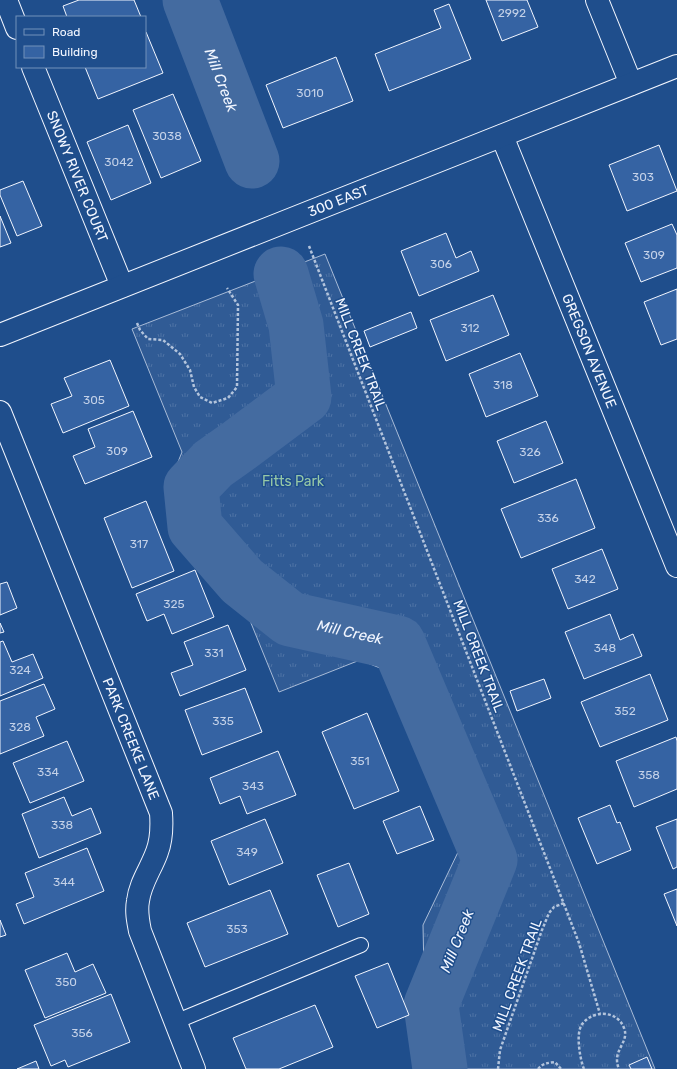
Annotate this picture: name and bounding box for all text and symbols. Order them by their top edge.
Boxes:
house number: 2992 [498,6,526,20]
legend [16,16,146,68]
text: Road [52,25,80,39]
text: Building [52,45,98,59]
water label: Mill Creek [200,46,241,115]
house number: 3010 [296,86,324,100]
street label: SNOWY RIVER COURT [43,108,111,245]
house number: 3038 [152,129,182,143]
house number: 3042 [104,155,134,169]
house number: 303 [632,170,654,184]
street label: 300 EAST [306,181,371,221]
house number: 309 [643,248,665,262]
house number: 306 [430,257,452,271]
street label: GREGSON AVENUE [558,291,620,411]
street label: MILL CREEK TRAIL [331,296,390,413]
house number: 312 [460,321,480,335]
house number: 318 [493,378,513,392]
house number: 305 [83,393,105,407]
house number: 309 [106,444,128,458]
house number: 326 [519,445,541,459]
park label: Fitts Park [262,473,325,490]
house number: 336 [537,511,559,525]
house number: 317 [130,537,148,551]
house number: 342 [574,572,596,586]
house number: 325 [163,597,185,611]
street label: MILL CREEK TRAIL [449,598,508,715]
water label: Mill Creek [316,616,385,648]
house number: 348 [594,641,616,655]
house number: 331 [204,646,224,660]
house number: 324 [9,663,31,677]
street label: PARK CREEKE LANE [99,675,163,802]
house number: 352 [614,704,636,718]
house number: 335 [212,714,234,728]
house number: 328 [9,720,31,734]
house number: 351 [350,754,370,768]
house number: 334 [37,765,59,779]
house number: 358 [638,768,660,782]
house number: 343 [242,779,264,793]
house number: 338 [51,818,73,832]
house number: 349 [236,845,258,859]
house number: 344 [53,875,76,889]
water label: Mill Creek [436,906,478,975]
street label: MILL CREEK TRAIL [489,916,546,1034]
house number: 353 [226,922,248,936]
house number: 350 [55,975,77,989]
house number: 356 [71,1026,93,1040]

